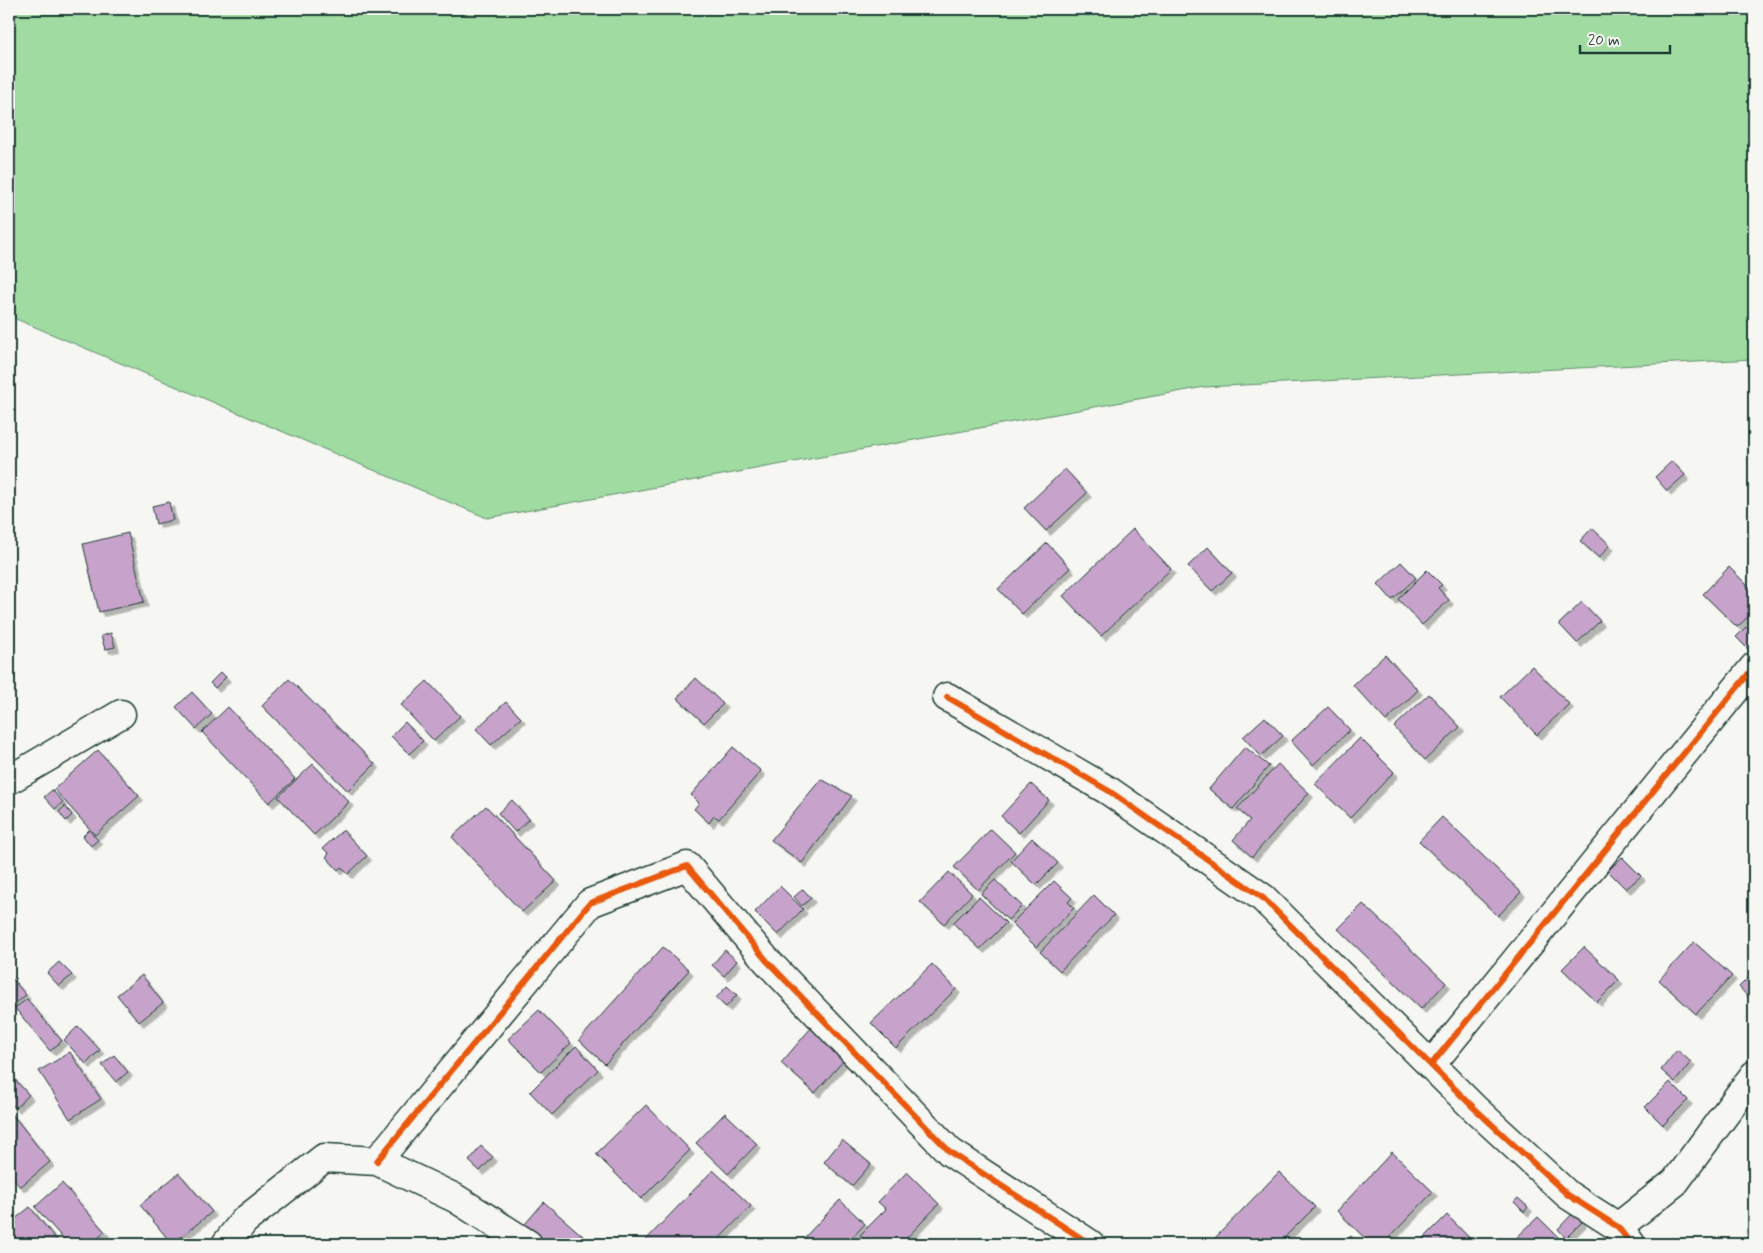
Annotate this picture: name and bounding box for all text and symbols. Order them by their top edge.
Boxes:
scale bar [1580,22,1670,54]
text: 20 m [1588,31,1620,51]

